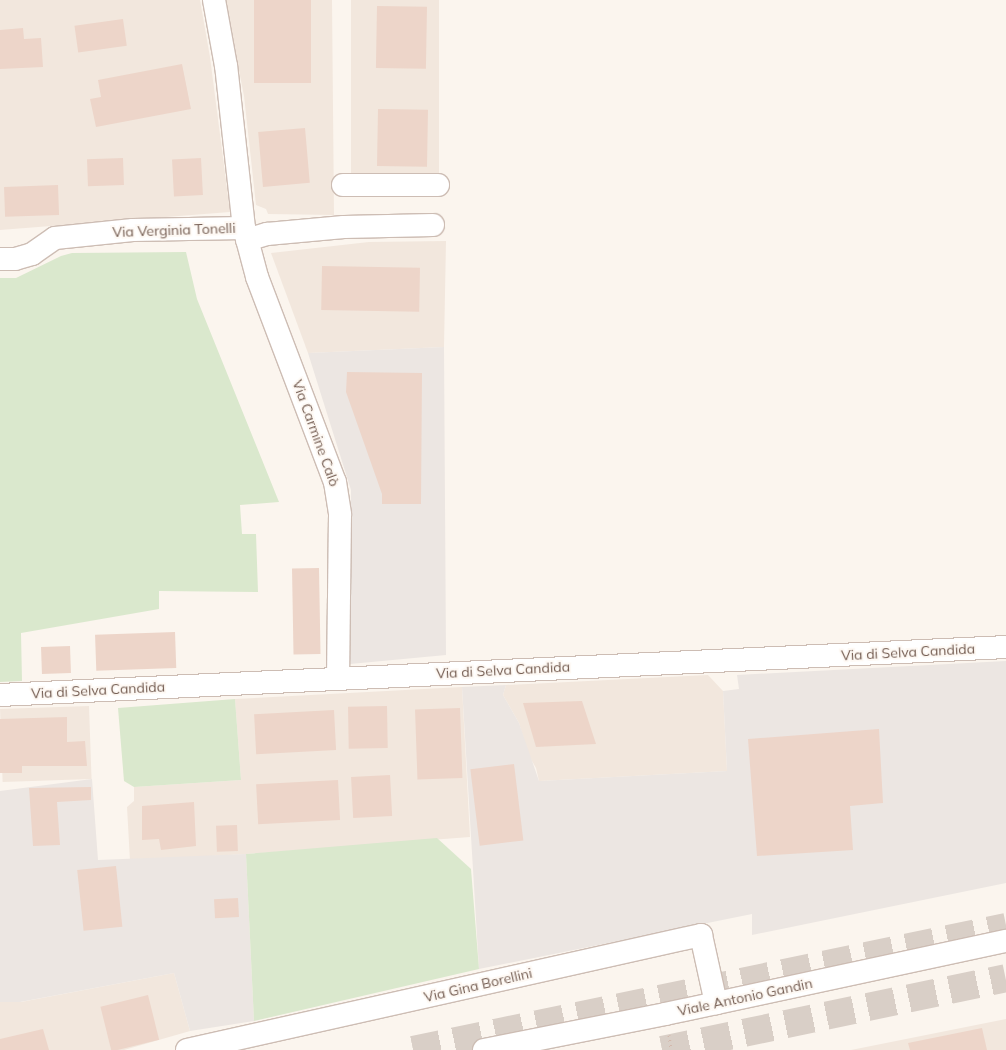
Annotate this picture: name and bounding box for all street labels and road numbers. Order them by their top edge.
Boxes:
street label: Via Verginia Tonelli [112,219,236,241]
street label: Via Carmine Calò [289,377,343,489]
street label: Via di Selva Candida [841,640,975,664]
street label: Via di Selva Candida [436,658,570,682]
street label: Via di Selva Candida [31,678,165,702]
street label: Via Gina Borellini [422,964,534,1006]
street label: Viale Antonio Gandin [676,975,814,1019]

